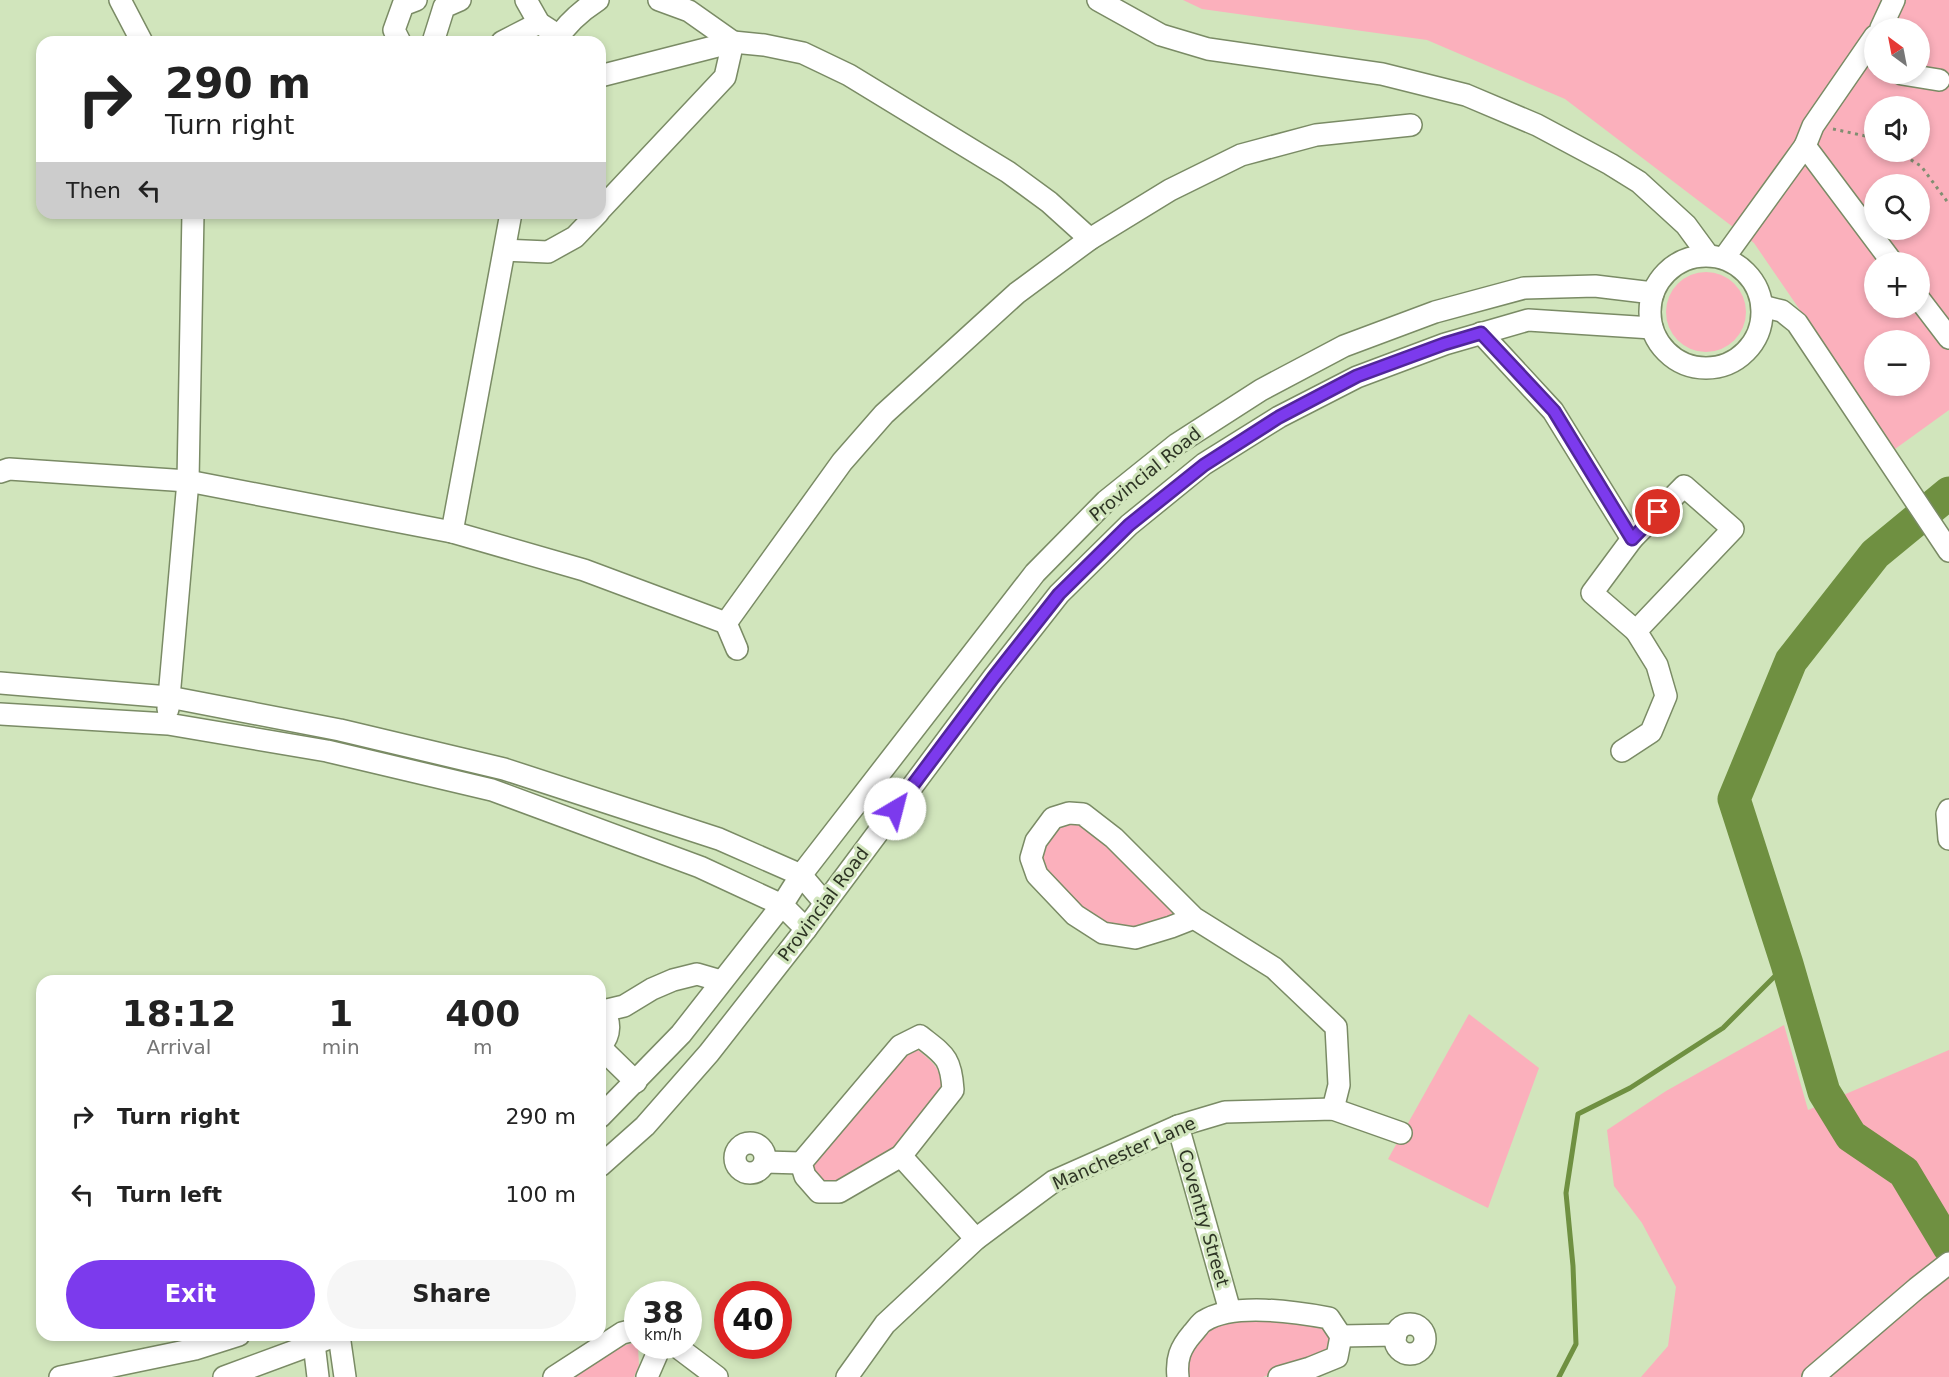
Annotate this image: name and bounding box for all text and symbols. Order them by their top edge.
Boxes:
north arrow [1864,18,1930,84]
map controls [1864,18,1930,396]
text: 290 m [165,59,311,108]
icon: right [66,60,144,138]
button: sound [1864,96,1930,162]
text: Turn right [165,109,294,140]
icon: left [133,174,166,207]
button: search [1864,174,1930,240]
text: Then [66,178,121,203]
button: + [1864,252,1930,318]
button: − [1864,330,1930,396]
street label: Provincial Road [1085,423,1205,525]
pin [1632,486,1683,537]
icon: arrive [1641,495,1674,528]
position arrow [863,777,927,841]
street label: Provincial Road [773,843,873,965]
text: 18:12 [122,993,236,1034]
text: 1 [328,993,353,1034]
text: 400 [445,993,520,1034]
text: Arrival [146,1035,211,1059]
text: min [322,1035,360,1059]
text: m [473,1035,493,1059]
icon: right [66,1100,99,1133]
text: Turn right [117,1104,240,1129]
text: 290 m [506,1104,576,1129]
street label: Manchester Lane [1049,1112,1199,1194]
street label: Coventry Street [1174,1147,1234,1289]
icon: left [66,1178,99,1211]
text: Turn left [117,1182,222,1207]
text: 100 m [506,1182,576,1207]
button: Exit [66,1260,315,1329]
button: Share [327,1260,576,1329]
speed limit sign: 40 [714,1281,792,1359]
text: 38 [642,1295,684,1330]
text: km/h [644,1326,682,1344]

